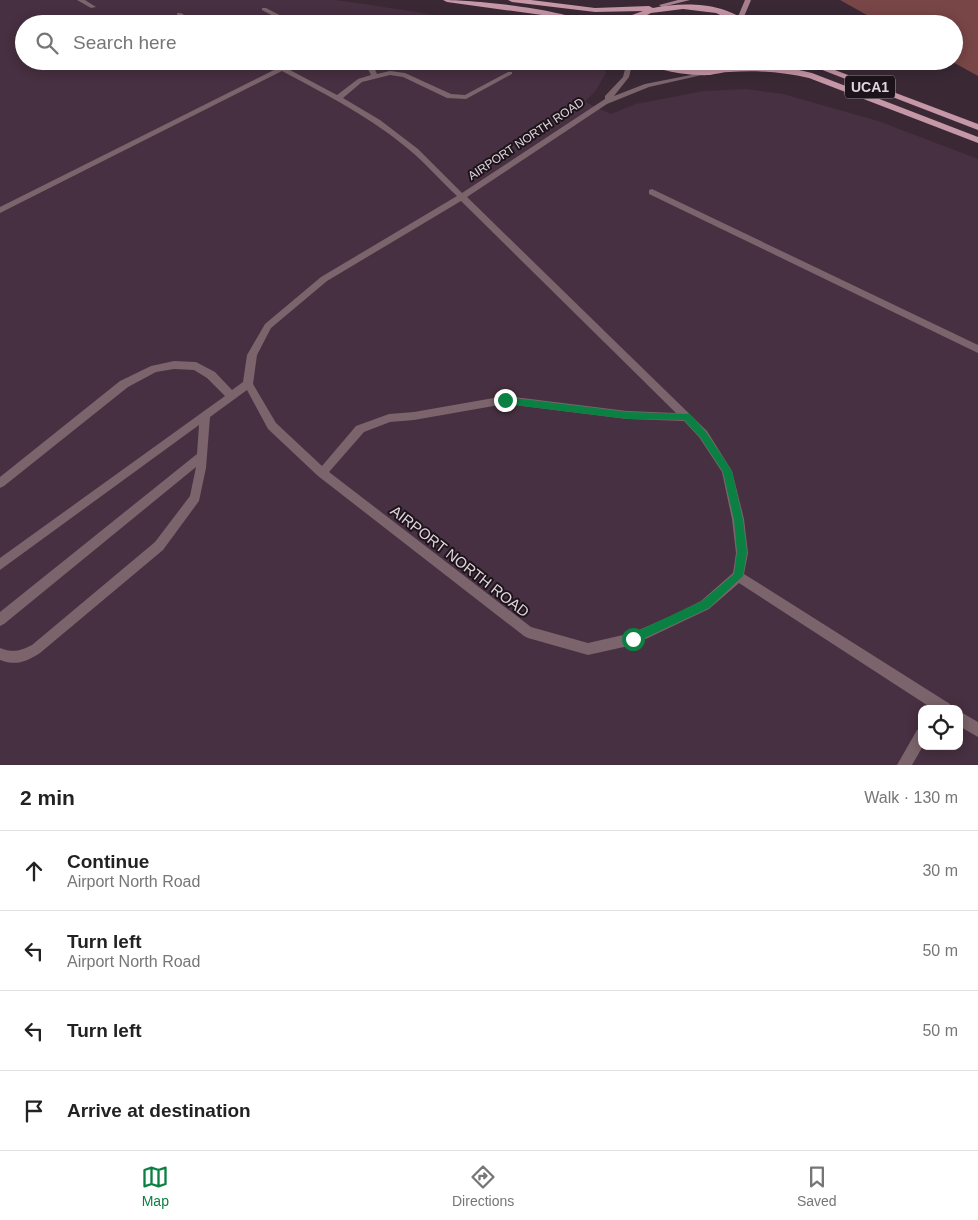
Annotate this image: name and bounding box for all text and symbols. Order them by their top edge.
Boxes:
search box [15,15,963,70]
icon: search [33,29,61,57]
text: Search here [73,32,177,53]
road number: UCA1 [845,75,895,98]
street label: AIRPORT NORTH ROAD [465,95,587,183]
route end [494,389,517,412]
street label: AIRPORT NORTH ROAD [387,502,533,620]
route start [622,628,645,651]
map controls [918,705,963,750]
button: locate [918,705,963,750]
text: 2 min [20,786,75,809]
text: Walk · 130 m [864,789,958,806]
text: Continue [67,851,149,872]
icon: ahead [20,857,48,885]
text: 30 m [922,862,958,879]
text: Airport North Road [67,873,200,890]
text: Turn left [67,931,142,952]
icon: left [20,937,48,965]
text: 50 m [922,942,958,959]
text: Airport North Road [67,953,200,970]
icon: left [20,1017,48,1045]
text: Turn left [67,1020,142,1041]
text: 50 m [922,1022,958,1039]
icon: arrive [20,1097,48,1125]
text: Arrive at destination [67,1100,251,1121]
tab: Map [141,1163,169,1209]
tab: Directions [452,1163,514,1209]
tab: Saved [797,1163,837,1209]

